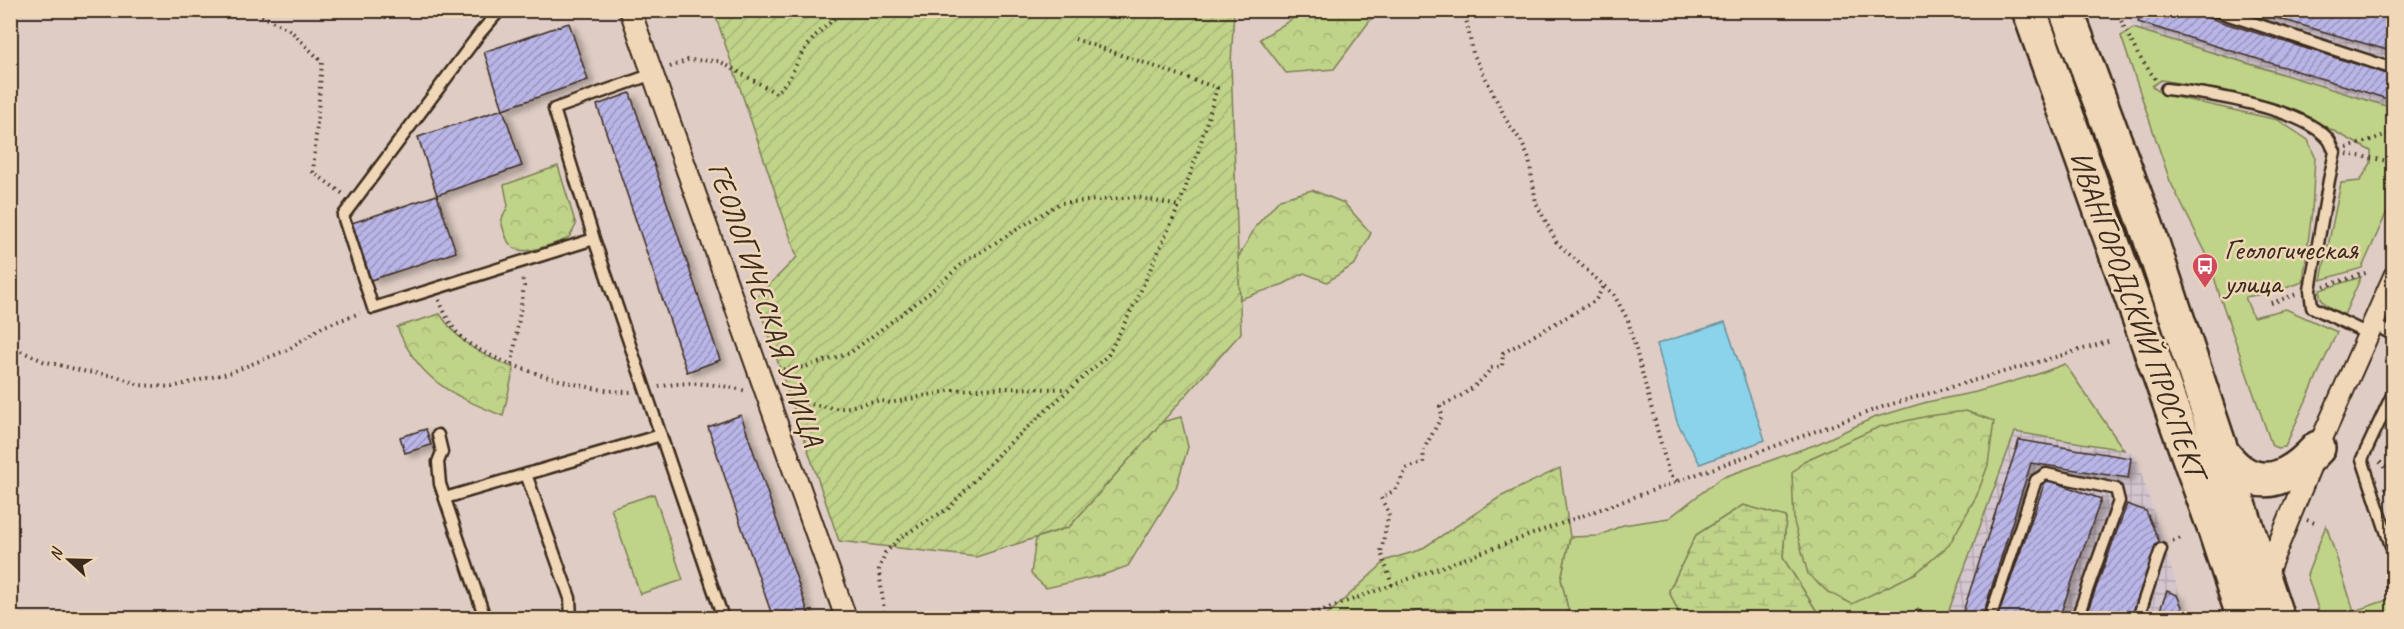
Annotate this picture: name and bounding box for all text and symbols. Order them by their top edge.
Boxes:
street label: ИВАНГОРОДСКИЙ ПРОСПЕКТ [2061,146,2217,489]
street label: ГЕОЛОГИЧЕСКАЯ УЛИЦА [700,157,833,453]
place label: Геологическая улица [2222,230,2359,302]
bus stop icon: Геологическая улица [2190,251,2220,289]
north arrow [39,530,99,590]
text: N [45,544,68,563]

